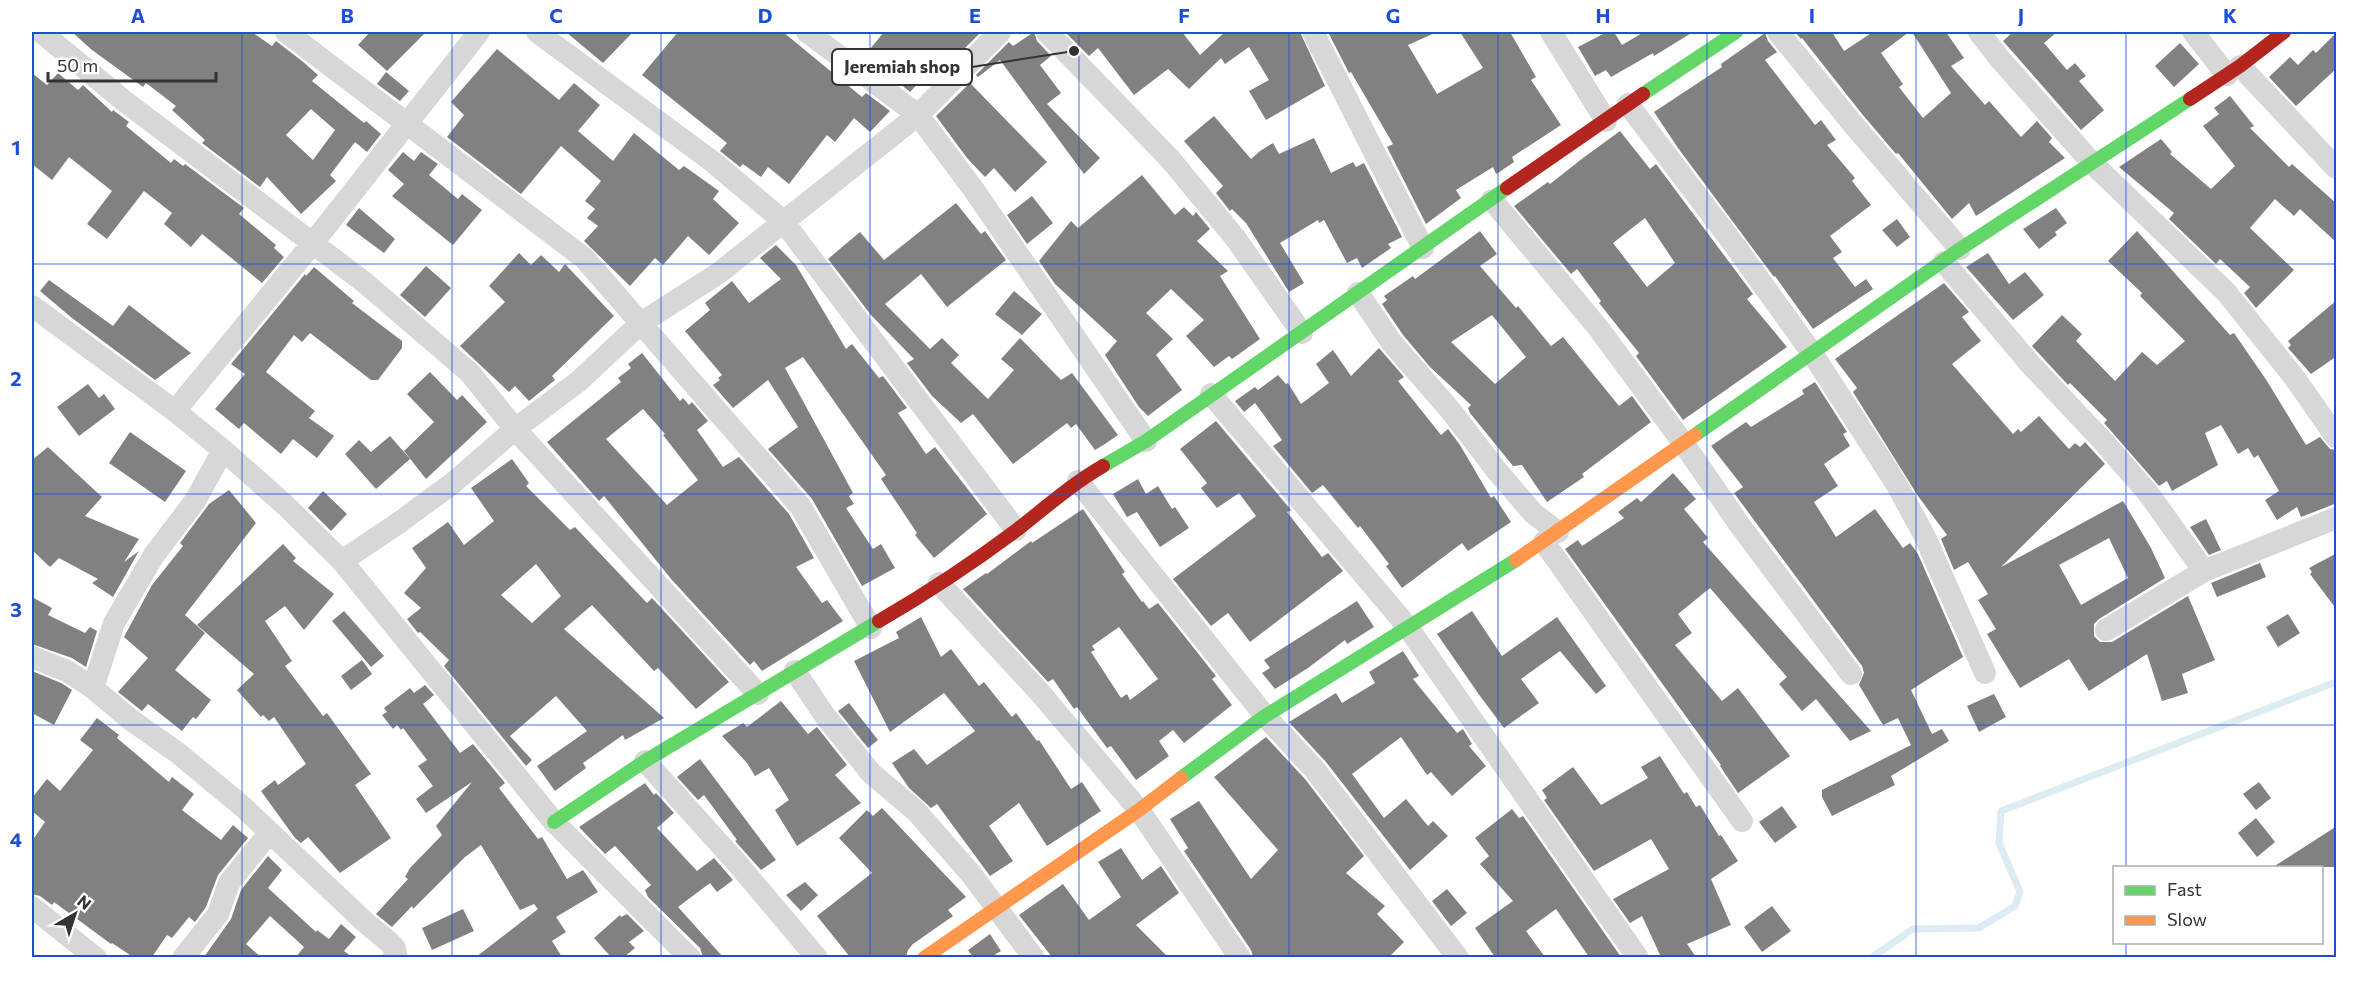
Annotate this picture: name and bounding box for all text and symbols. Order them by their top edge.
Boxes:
text: A [131,3,145,27]
text: B [340,3,354,27]
text: C [549,3,563,27]
text: D [758,3,772,27]
text: E [969,3,981,27]
text: F [1178,3,1190,27]
text: G [1386,3,1400,27]
text: H [1596,3,1611,27]
text: I [1809,3,1815,27]
text: J [2018,3,2024,27]
text: K [2223,3,2237,27]
scale bar [48,45,216,83]
callout: Jeremiah shop [832,49,972,85]
text: 50 m [57,54,98,76]
text: Jeremiah shop [844,55,960,77]
text: 1 [11,135,21,159]
text: 2 [10,366,22,390]
text: 3 [10,597,22,621]
text: 4 [10,827,22,851]
legend [2113,866,2323,944]
text: Fast [2167,878,2202,900]
north arrow [45,884,105,944]
text: N [74,891,95,913]
text: Slow [2167,908,2207,930]

